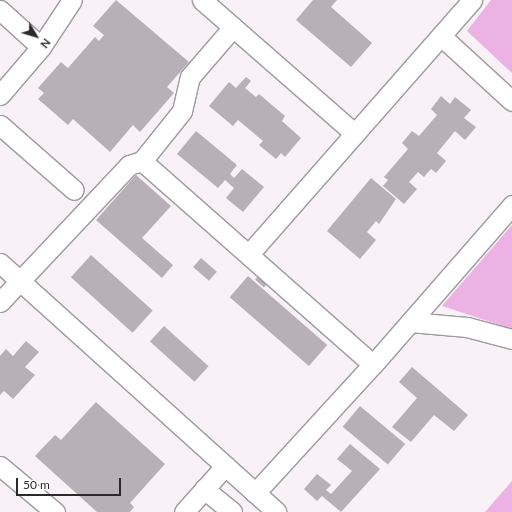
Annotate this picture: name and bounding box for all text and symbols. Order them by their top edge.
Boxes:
north arrow [16,16,56,56]
text: N [38,36,54,51]
scale bar [18,470,123,496]
text: 50 m [23,477,50,492]

